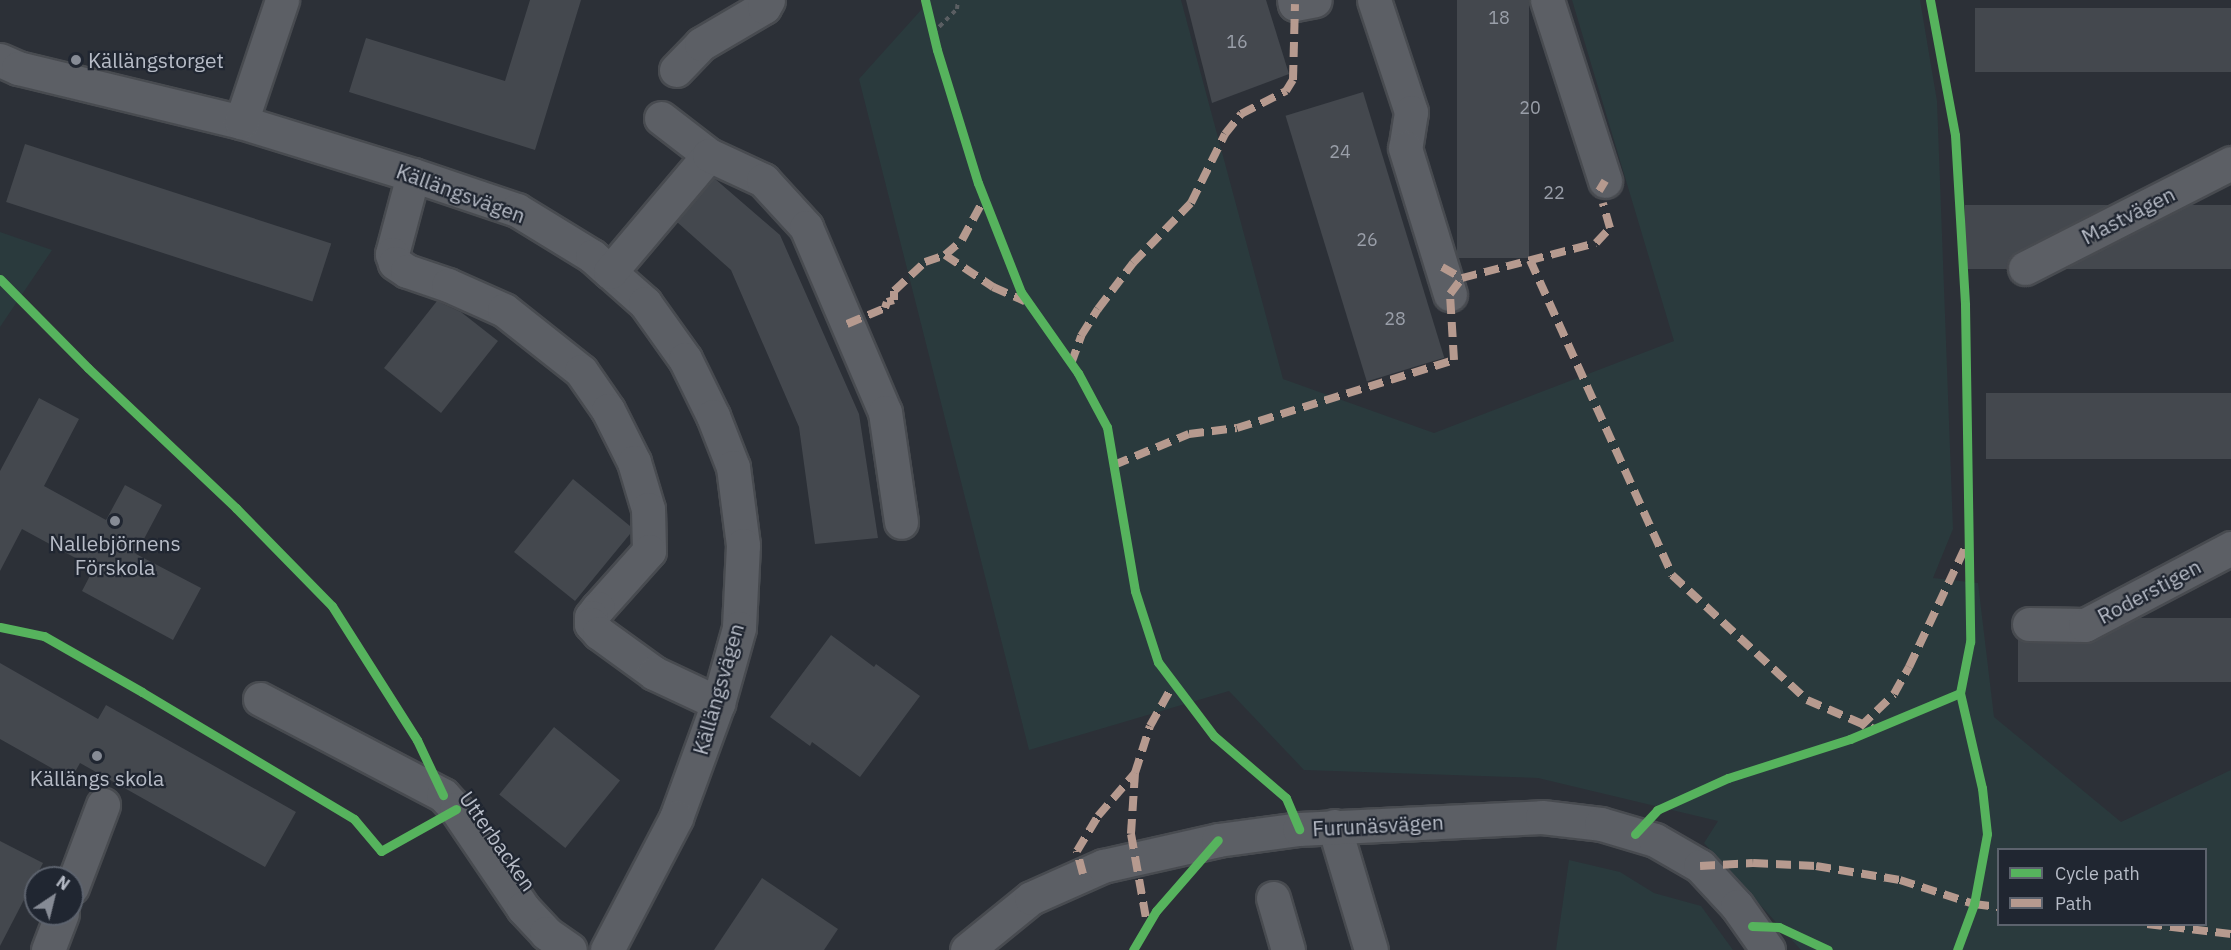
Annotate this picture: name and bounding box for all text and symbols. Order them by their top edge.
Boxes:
house number: 18 [1488,7,1510,29]
house number: 16 [1226,31,1248,53]
place label: Källängstorget [88,47,224,73]
marker: Källängstorget [69,53,83,67]
house number: 20 [1519,97,1541,119]
house number: 24 [1329,141,1351,163]
street label: Källängsvägen [393,158,529,228]
street label: Mastvägen [2077,181,2179,249]
house number: 22 [1543,182,1565,204]
house number: 26 [1356,229,1378,251]
house number: 28 [1384,308,1406,330]
marker: Nallebjörnens Förskola [108,514,122,528]
place label: Nallebjörnens Förskola [49,530,181,580]
street label: Roderstigen [2093,553,2205,629]
street label: Källängsvägen [687,620,749,758]
marker: Källängs skola [90,749,104,763]
place label: Källängs skola [30,765,164,791]
street label: Utterbacken [454,786,542,896]
street label: Furunäsvägen [1312,809,1444,841]
legend [1997,848,2207,926]
text: Cycle path [2055,862,2140,885]
north arrow [24,866,84,926]
text: N [53,871,74,894]
text: Path [2055,892,2092,915]

